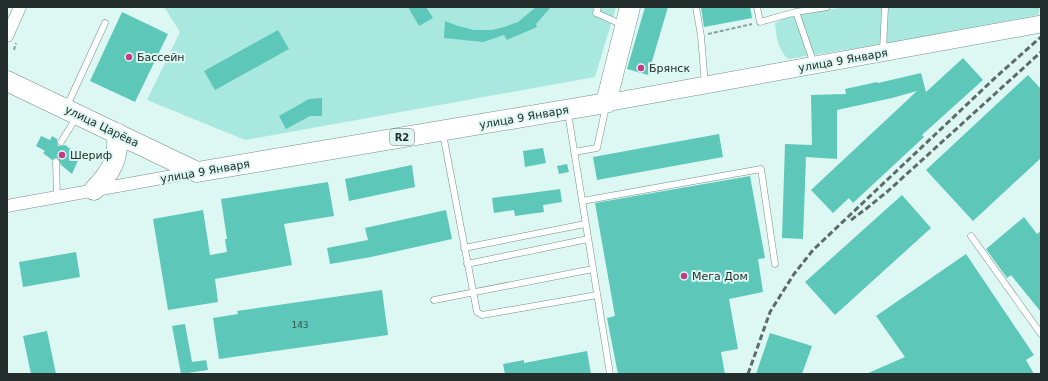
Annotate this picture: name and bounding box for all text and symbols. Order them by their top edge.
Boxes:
street label: улица 9 Января [797,46,889,75]
place label: Бассейн [137,51,185,64]
marker: Бассейн [124,52,134,62]
place label: Брянск [649,62,690,75]
marker: Брянск [636,63,646,73]
street label: улица Царёва [63,103,141,150]
street label: улица 9 Января [478,103,570,132]
road number: R2 [390,129,414,145]
place label: Шериф [70,149,112,162]
marker: Шериф [57,150,67,160]
street label: улица 9 Января [159,157,251,186]
place label: Мега Дом [692,270,748,283]
marker: Мега Дом [679,271,689,281]
house number: 143 [291,320,309,330]

